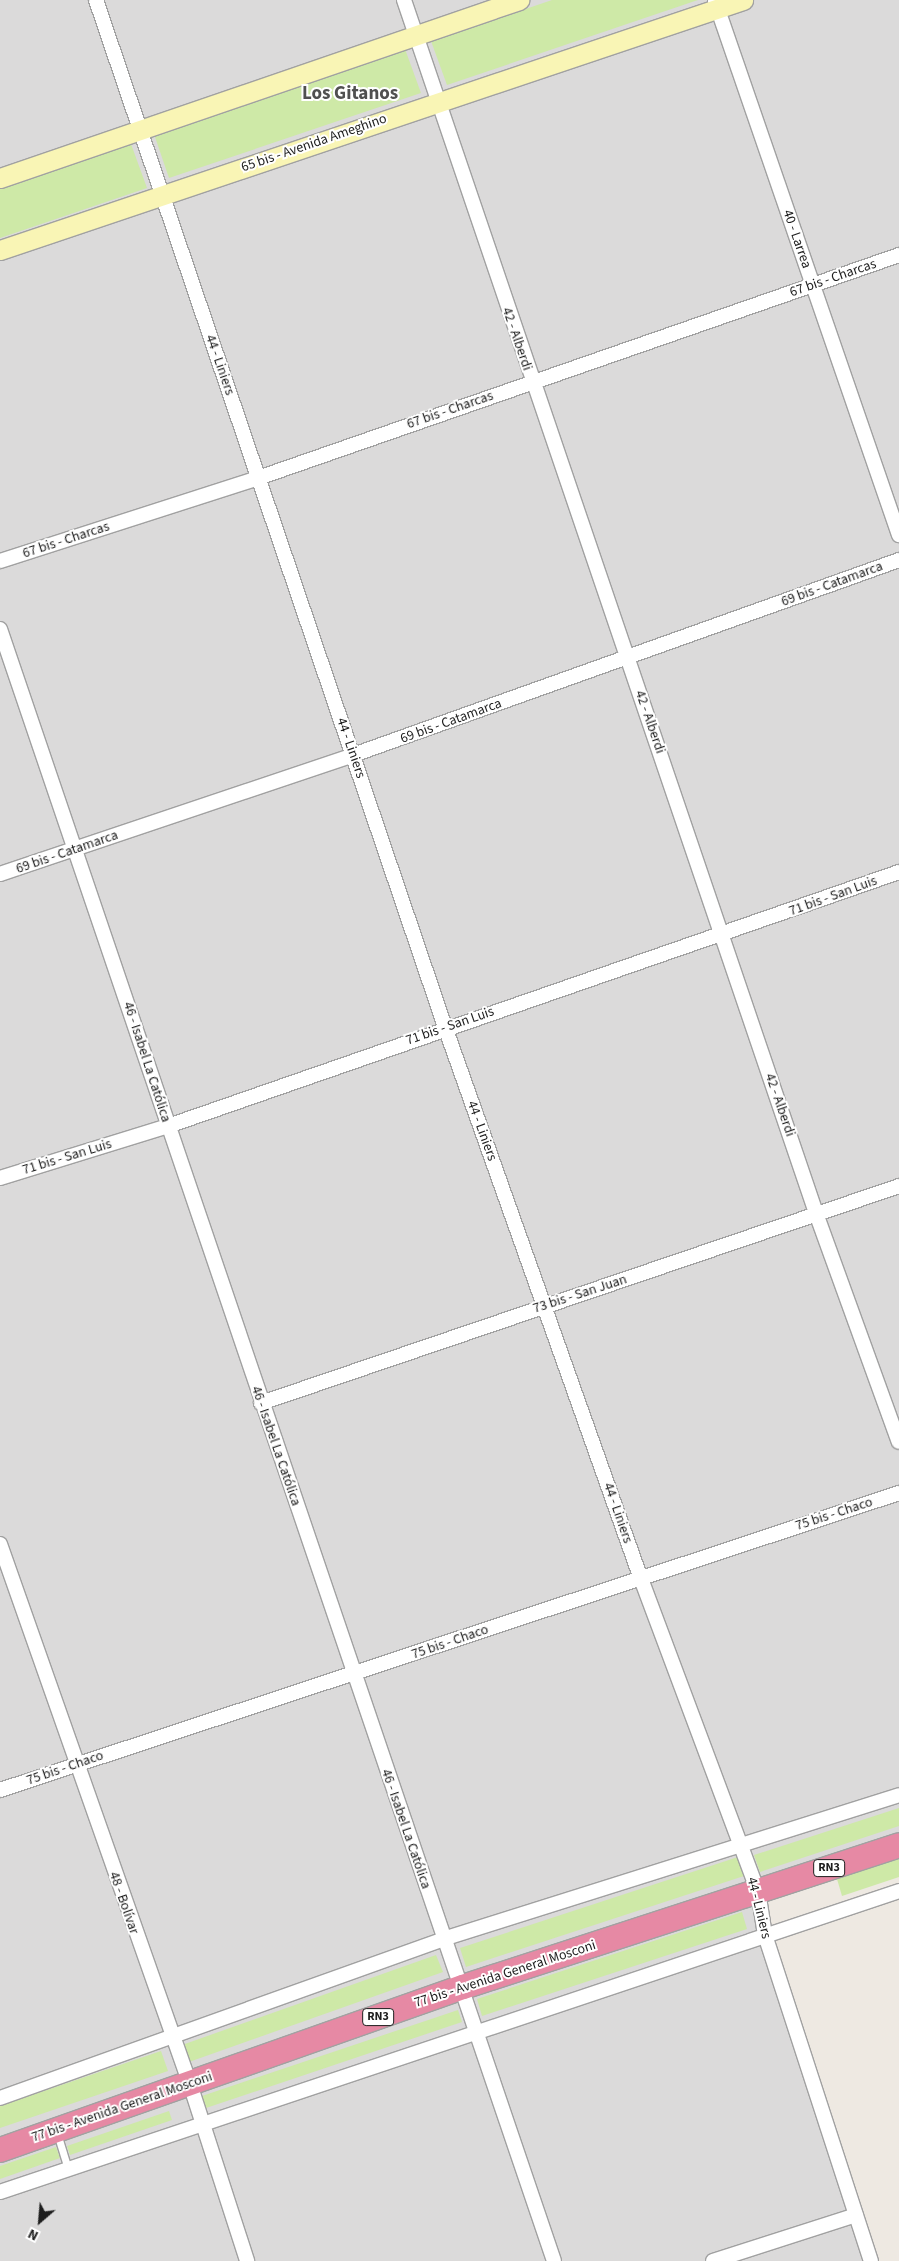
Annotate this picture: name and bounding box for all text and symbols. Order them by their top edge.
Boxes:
district label: Los Gitanos [302,83,398,105]
street label: 65 bis - Avenida Ameghino [239,110,389,176]
street label: 40 - Larrea [779,207,815,271]
street label: 67 bis - Charcas [788,255,878,301]
street label: 42 - Alberdi [498,305,536,373]
street label: 44 - Liniers [202,333,238,397]
street label: 67 bis - Charcas [405,387,495,433]
street label: 67 bis - Charcas [20,518,112,562]
street label: 69 bis - Catamarca [779,558,885,610]
street label: 42 - Alberdi [631,688,669,756]
street label: 69 bis - Catamarca [398,695,504,747]
street label: 44 - Liniers [333,716,369,780]
street label: 69 bis - Catamarca [14,827,120,877]
street label: 71 bis - San Luis [787,872,879,920]
street label: 46 - Isabel La Católica [120,1000,174,1124]
street label: 71 bis - San Luis [404,1003,496,1049]
street label: 42 - Alberdi [761,1071,799,1139]
street label: 44 - Liniers [463,1099,501,1163]
street label: 71 bis - San Luis [20,1135,114,1179]
street label: 73 bis - San Juan [531,1271,629,1317]
street label: 46 - Isabel La Católica [248,1384,304,1508]
street label: 44 - Liniers [600,1481,636,1545]
street label: 75 bis - Chaco [793,1494,875,1534]
street label: 75 bis - Chaco [409,1621,491,1663]
street label: 75 bis - Chaco [24,1747,106,1789]
street label: 46 - Isabel La Católica [378,1767,434,1891]
road number: RN3 [813,1859,845,1878]
street label: 48 - Bolívar [105,1870,143,1936]
street label: 44 - Liniers [743,1875,775,1941]
street label: 77 bis - Avenida General Mosconi [412,1937,598,2011]
road number: RN3 [362,2008,394,2026]
street label: 77 bis - Avenida General Mosconi [29,2068,215,2146]
north arrow [15,2196,65,2246]
text: N [25,2223,42,2245]

